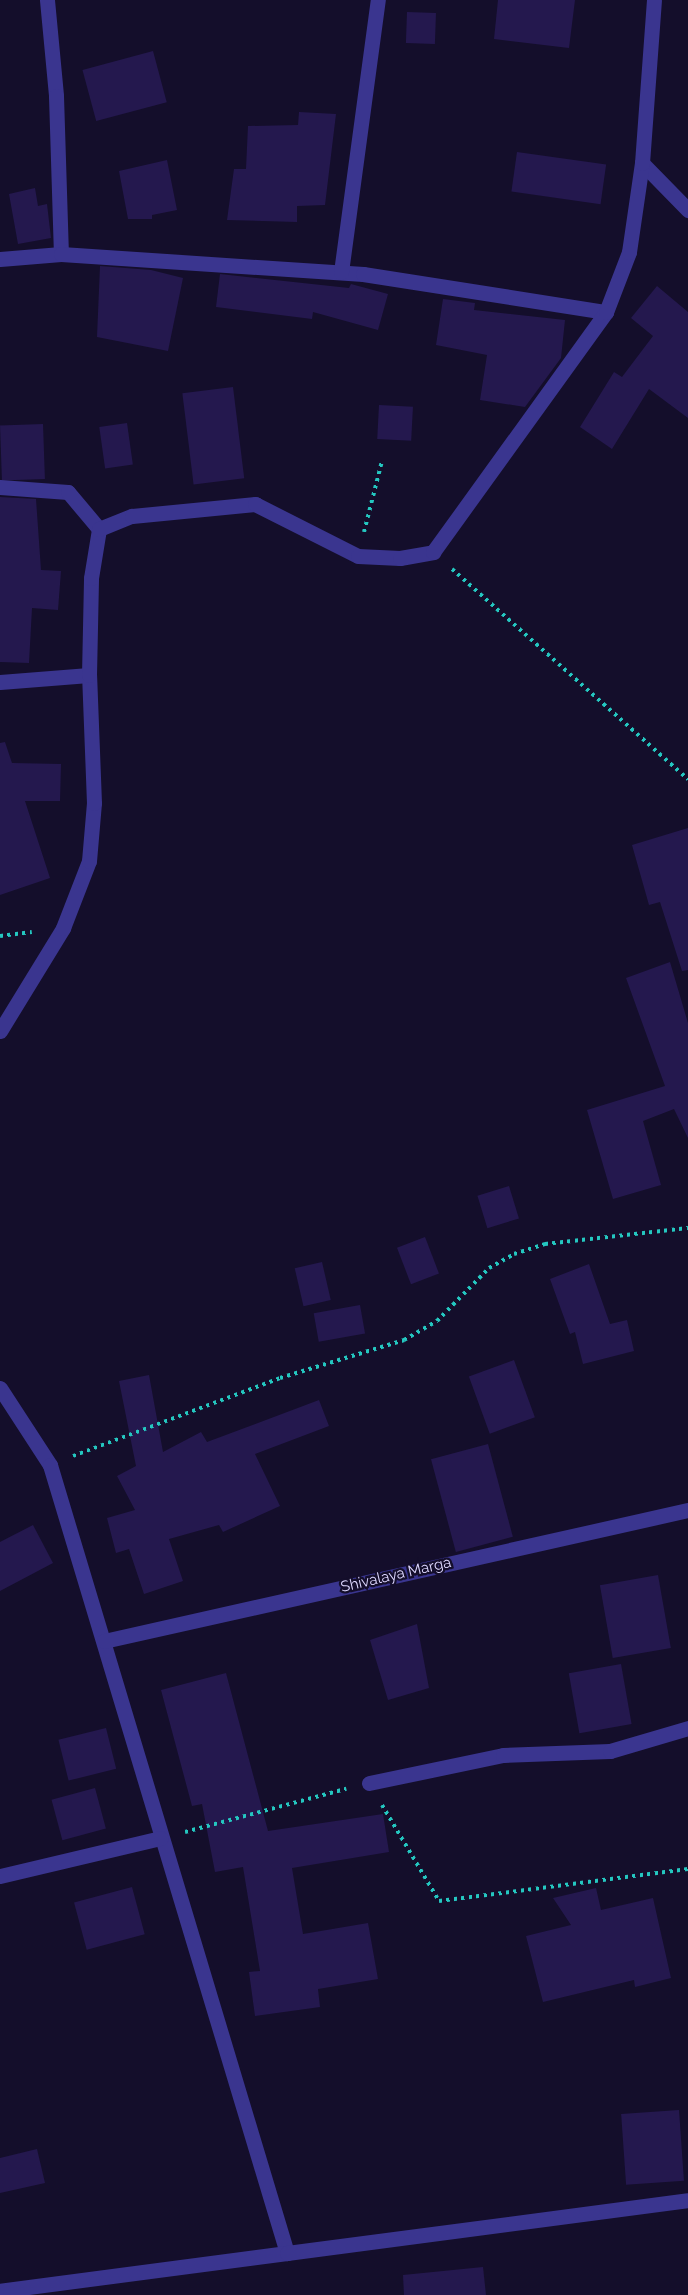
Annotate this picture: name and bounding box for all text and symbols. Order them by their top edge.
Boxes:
street label: Shivalaya Marga [339,1554,453,1596]

